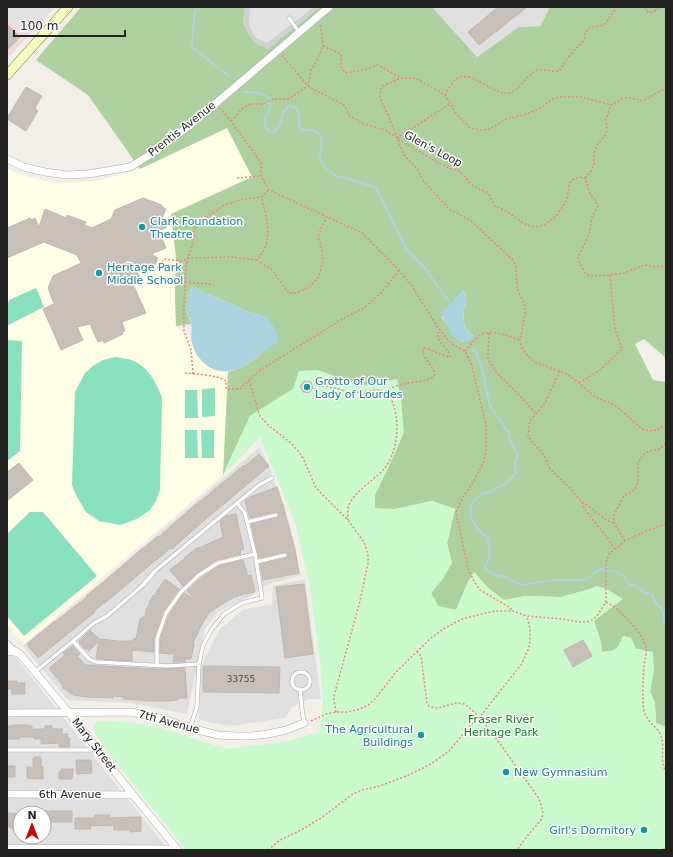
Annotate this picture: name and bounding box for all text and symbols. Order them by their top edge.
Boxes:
scale bar [14,12,125,38]
text: 100 m [20,19,58,33]
street label: Prentis Avenue [146,99,218,159]
street label: Glen's Loop [402,128,464,170]
place label: Clark Foundation Theatre [149,215,243,241]
marker: Clark Foundation Theatre [137,222,147,232]
place label: Heritage Park Middle School [107,261,183,287]
marker: Heritage Park Middle School [94,268,104,278]
place label: Grotto of Our Lady of Lourdes [315,375,403,401]
marker: Grotto of Our Lady of Lourdes [302,382,312,392]
house number: 33755 [227,674,255,684]
street label: 7th Avenue [137,708,201,736]
park label: Fraser River Heritage Park [464,713,539,739]
street label: Mary Street [69,716,119,775]
place label: The Agricultural Buildings [324,723,413,749]
marker: The Agricultural Buildings [416,730,426,740]
place label: New Gymnasium [514,766,607,779]
marker: New Gymnasium [501,767,511,777]
street label: 6th Avenue [39,788,102,801]
north arrow [12,805,52,845]
text: N [27,809,37,822]
place label: Girl's Dormitory [549,824,636,837]
marker: Girl's Dormitory [639,825,649,835]

